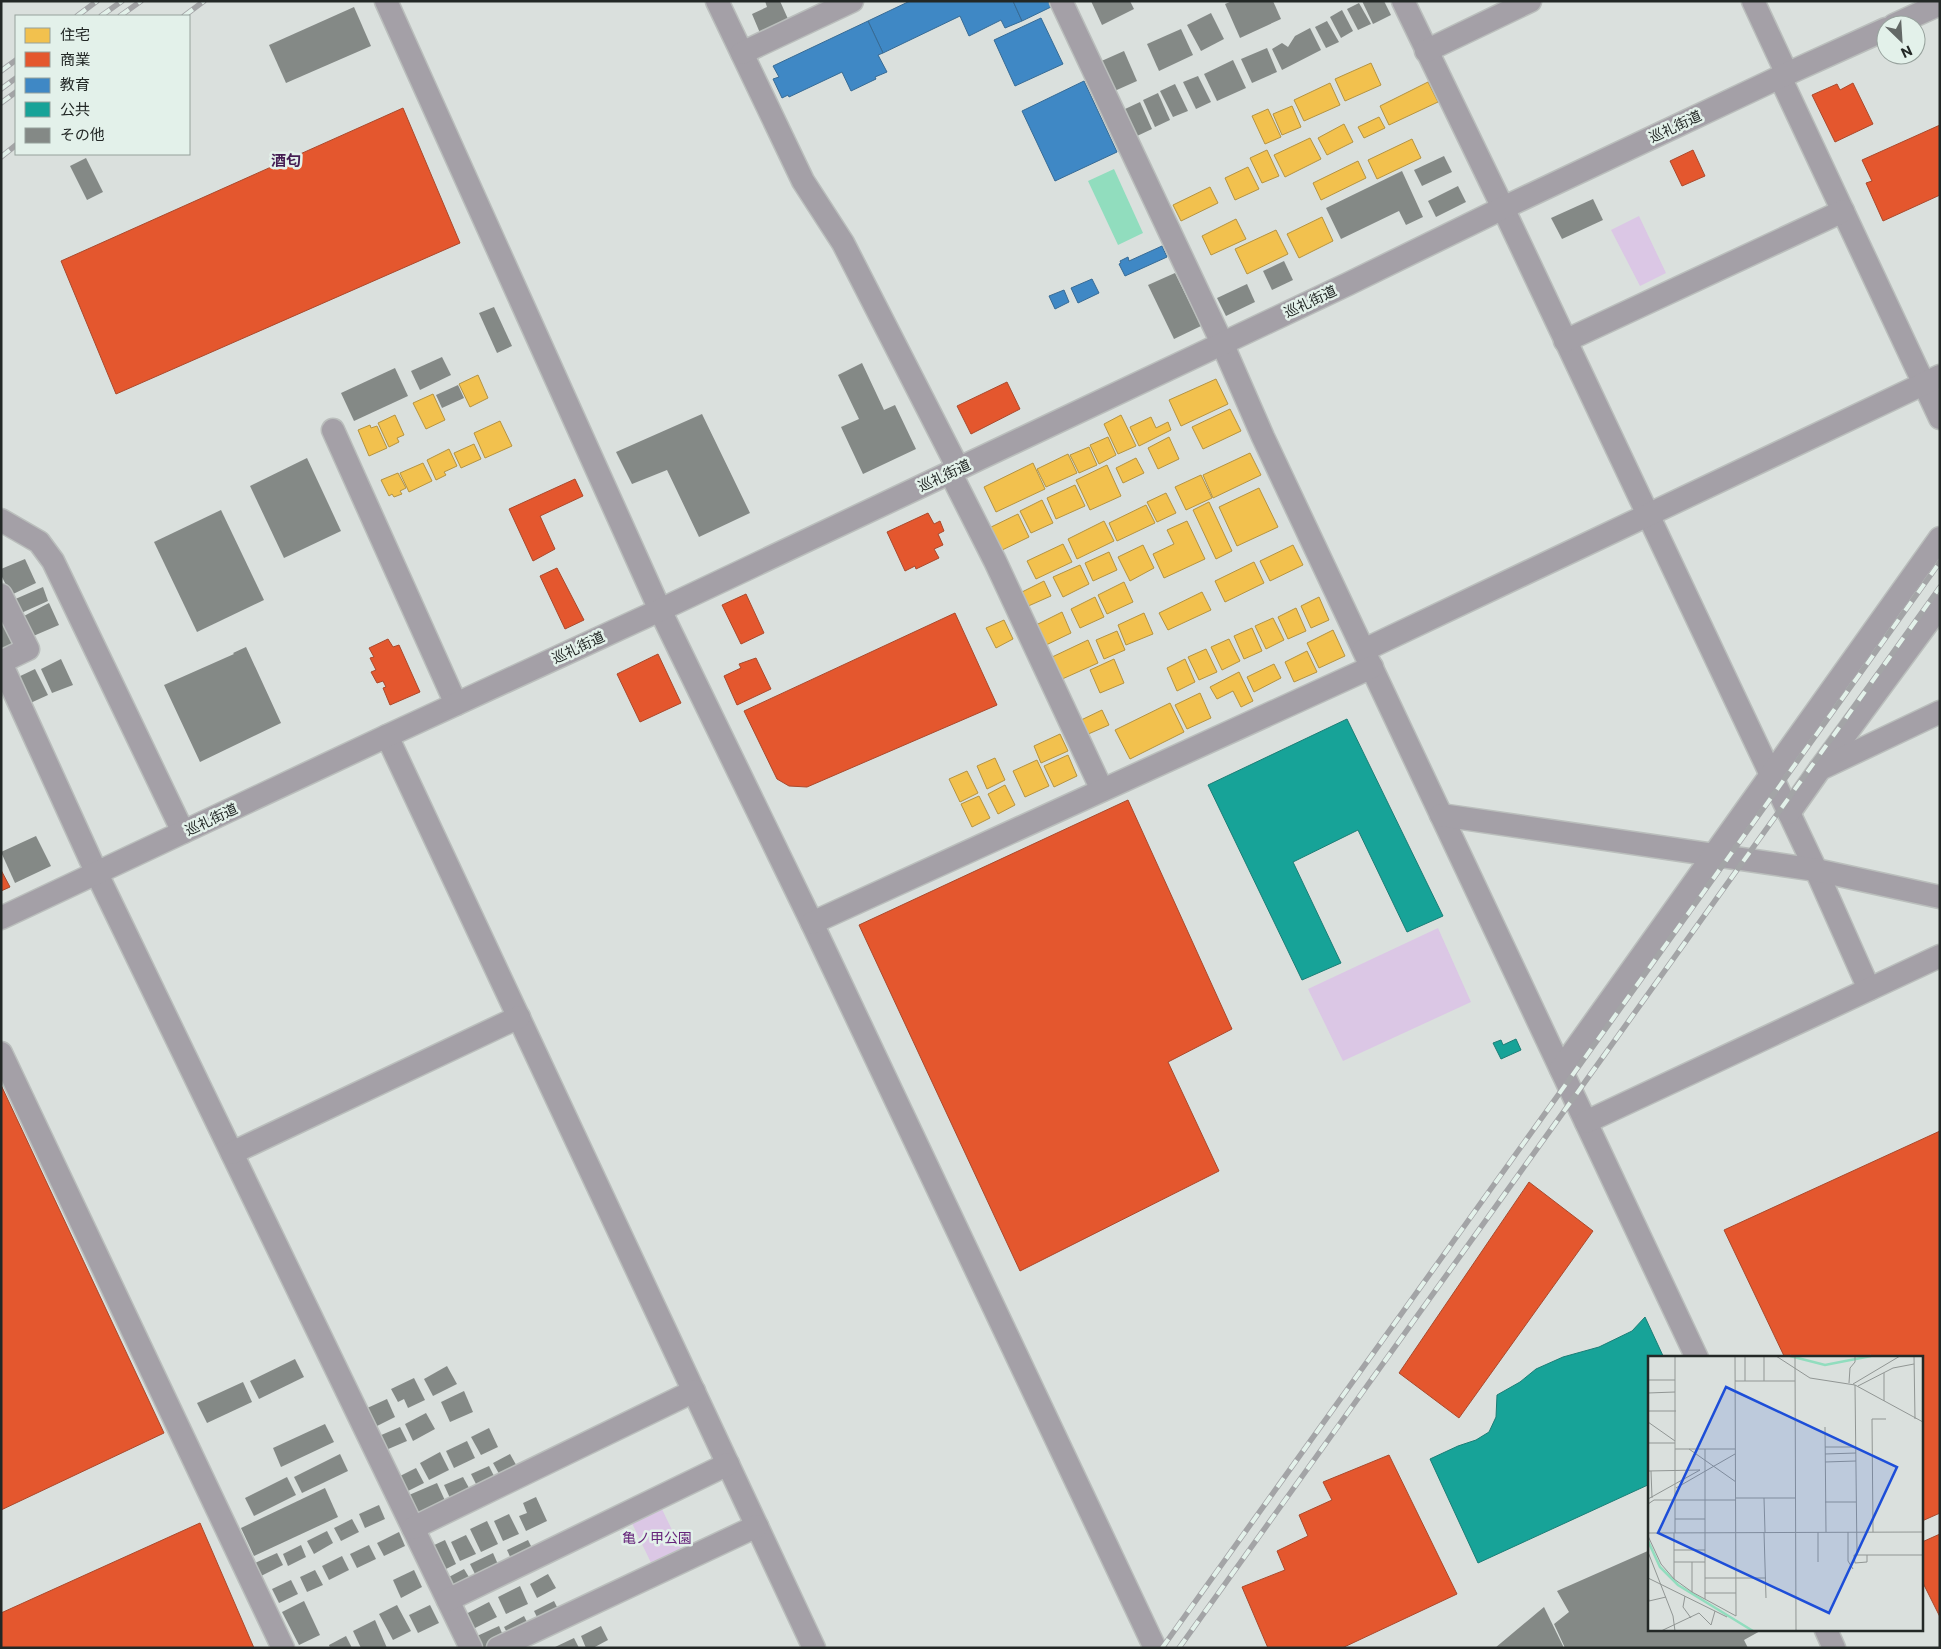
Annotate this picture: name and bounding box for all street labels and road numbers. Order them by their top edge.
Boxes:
street label: 巡礼街道 [1646,106,1704,146]
street label: 巡礼街道 [1281,281,1339,321]
street label: 巡礼街道 [915,455,973,495]
street label: 巡礼街道 [549,627,607,667]
street label: 巡礼街道 [182,799,240,839]

